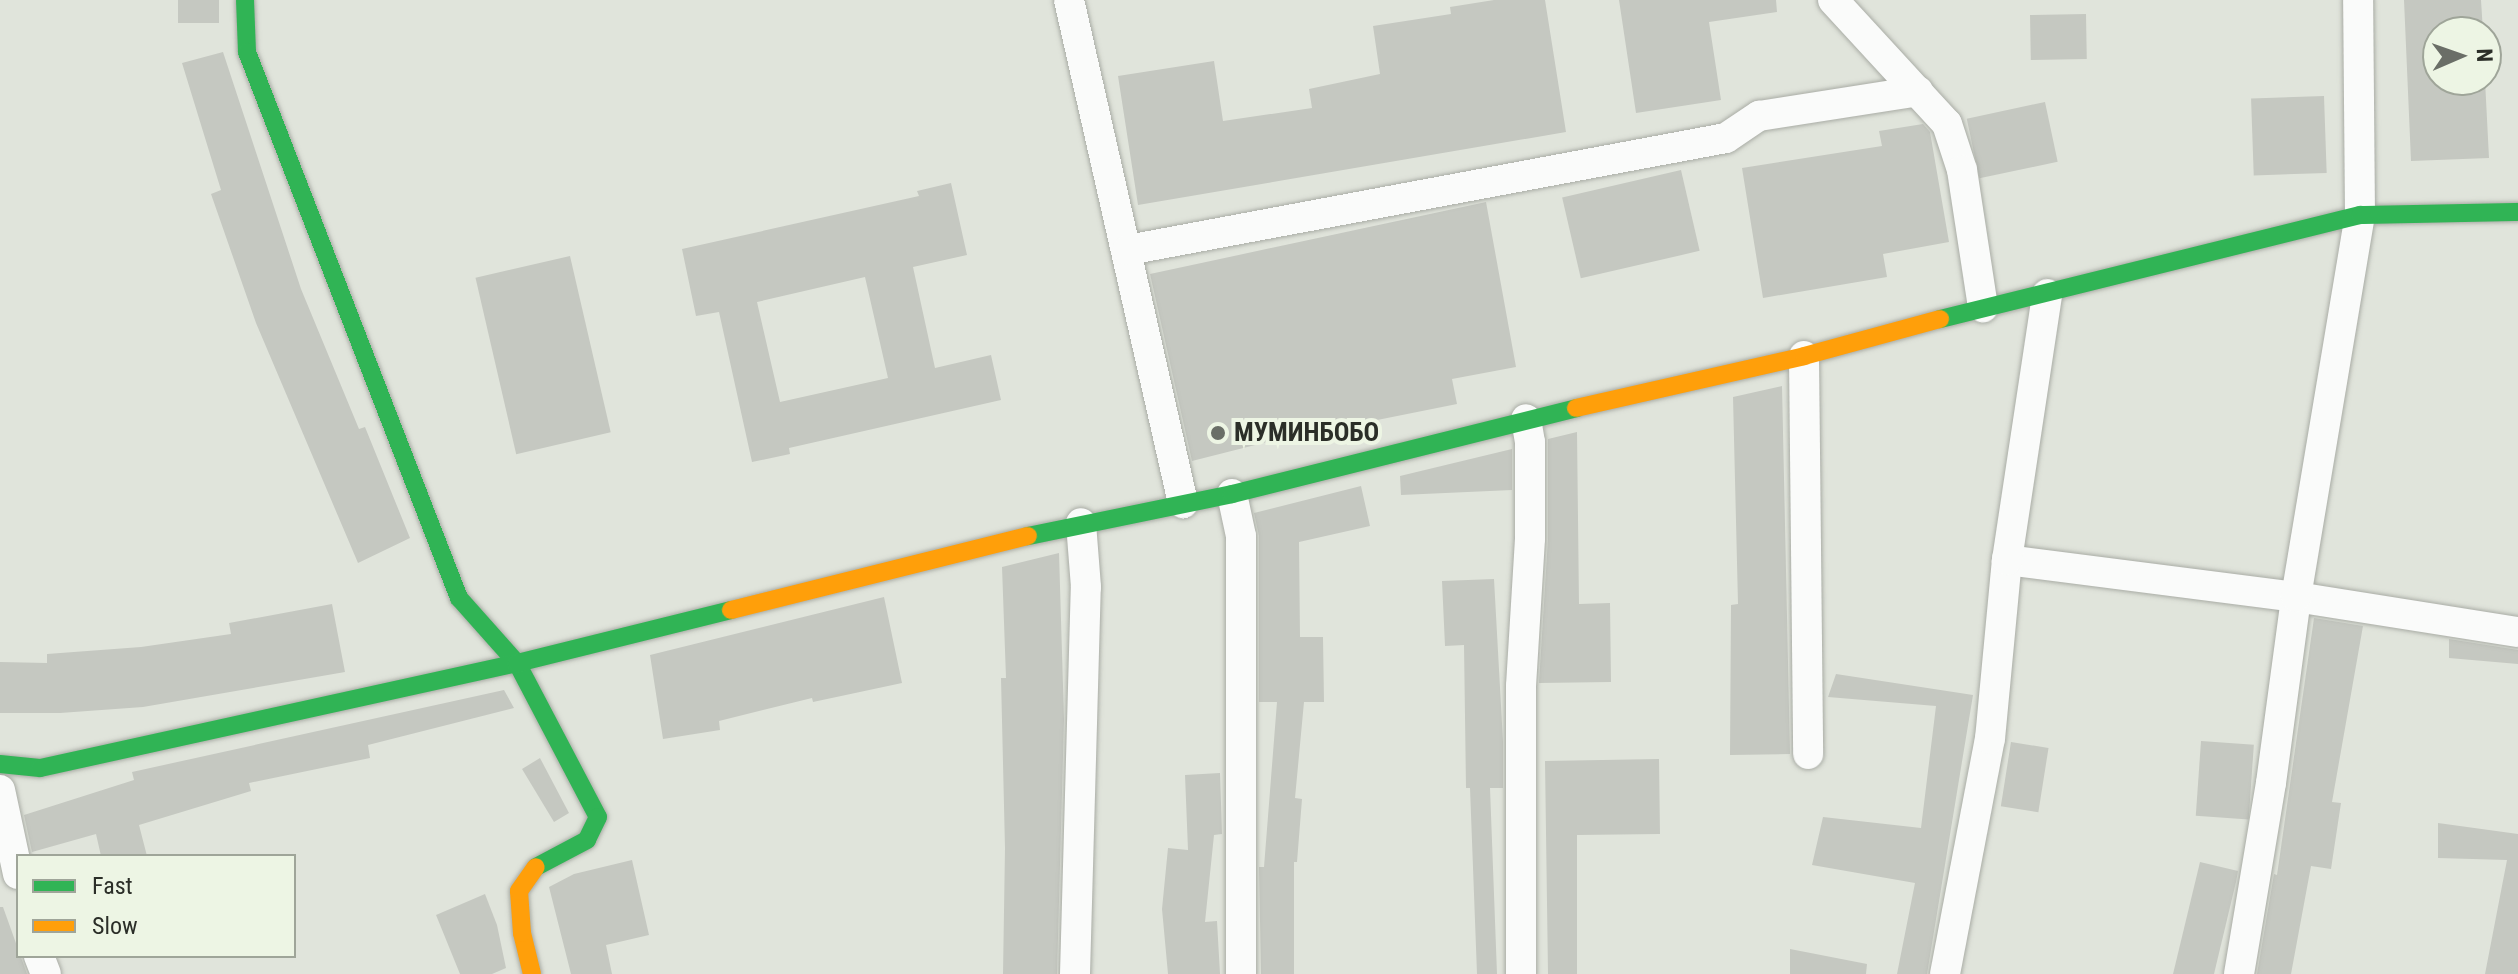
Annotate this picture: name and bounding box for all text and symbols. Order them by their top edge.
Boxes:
north arrow [2422,16,2502,96]
text: N [2472,48,2497,62]
place label: МУМИНБОБО [1234,417,1379,449]
marker: МУМИНБОБО [1209,424,1227,442]
legend [16,854,296,958]
text: Fast [92,872,133,900]
text: Slow [92,912,138,940]

